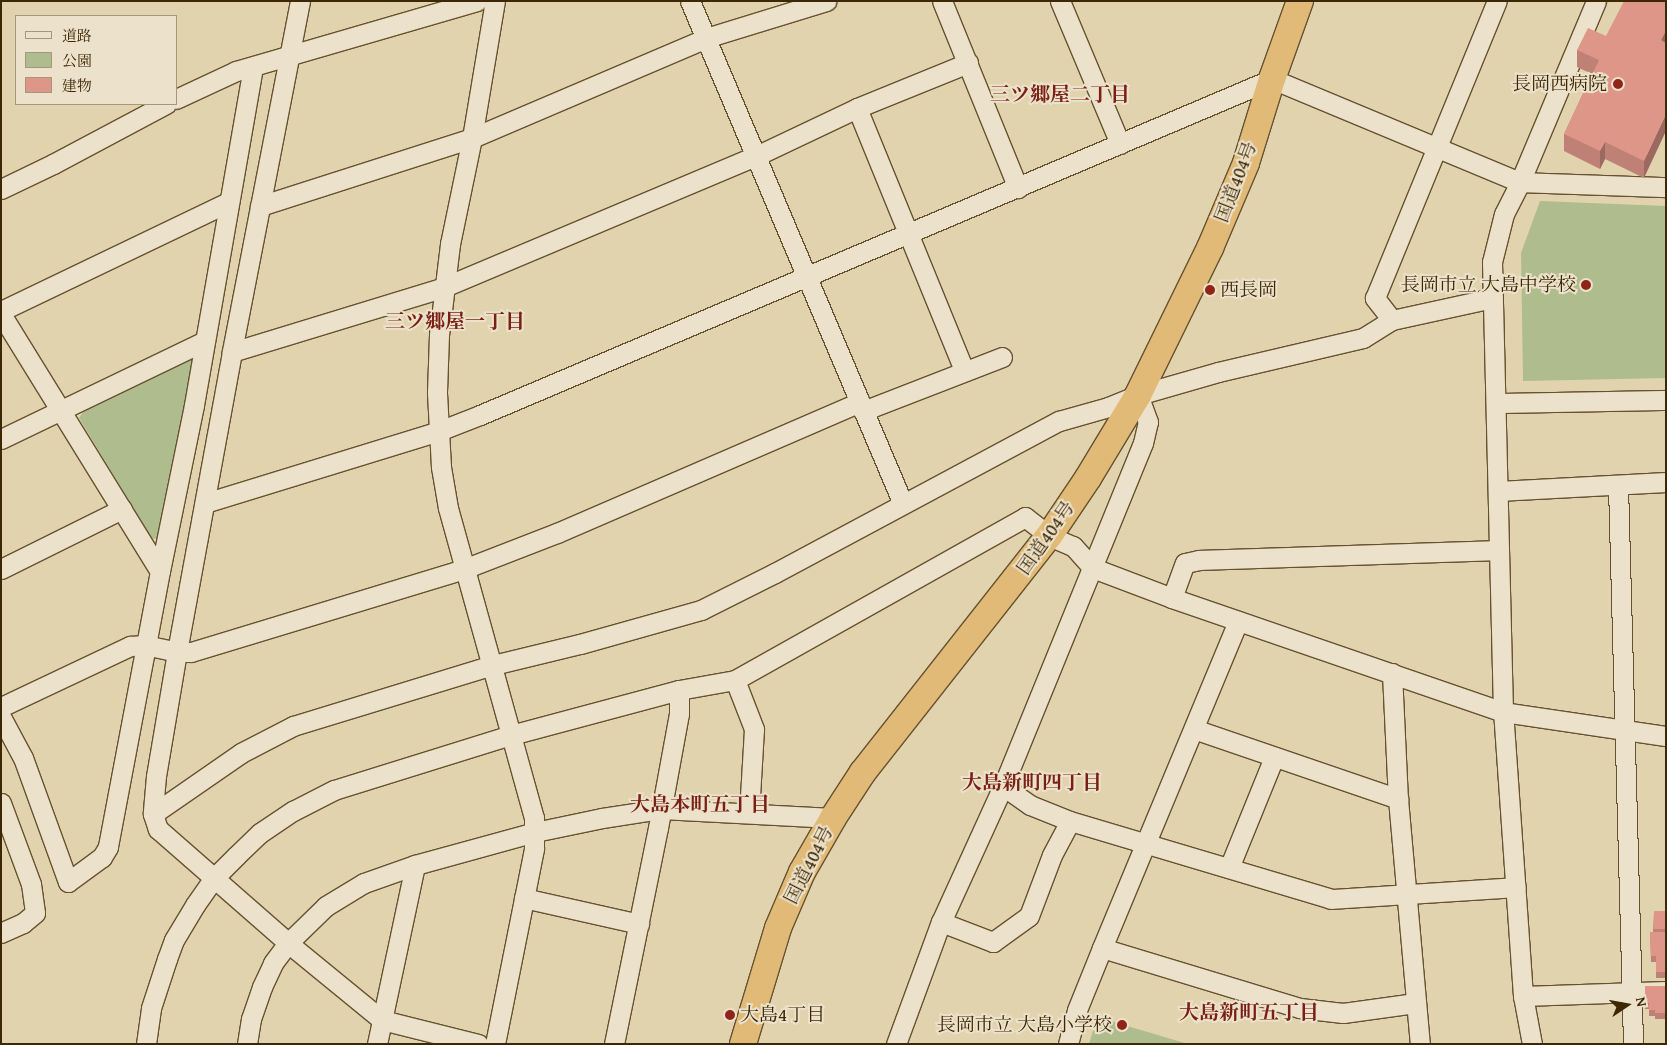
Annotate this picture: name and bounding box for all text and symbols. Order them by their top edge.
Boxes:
legend [15,15,178,105]
text: 道路 [62,25,92,46]
text: 公園 [62,50,92,71]
place label: 長岡西病院 [1512,73,1607,95]
text: 建物 [62,75,92,96]
marker: 長岡西病院 [1611,77,1625,91]
district label: 三ツ郷屋二丁目 [990,81,1130,105]
street label: 国道404号 [1210,138,1262,226]
place label: 長岡市立 大島中学校 [1401,274,1576,296]
place label: 西長岡 [1220,279,1277,301]
marker: 長岡市立 大島中学校 [1580,279,1592,291]
marker: 西長岡 [1204,284,1216,296]
district label: 三ツ郷屋一丁目 [385,308,525,332]
street label: 国道404号 [1012,497,1080,579]
district label: 大島新町四丁目 [962,769,1102,793]
district label: 大島本町五丁目 [630,791,770,815]
street label: 国道404号 [780,822,838,908]
north arrow [1602,980,1652,1030]
text: N [1631,995,1652,1009]
district label: 大島新町五丁目 [1179,999,1319,1023]
place label: 大島4丁目 [740,1004,825,1026]
marker: 大島4丁目 [724,1009,736,1021]
place label: 長岡市立 大島小学校 [937,1014,1112,1036]
marker: 長岡市立 大島小学校 [1116,1019,1128,1031]

